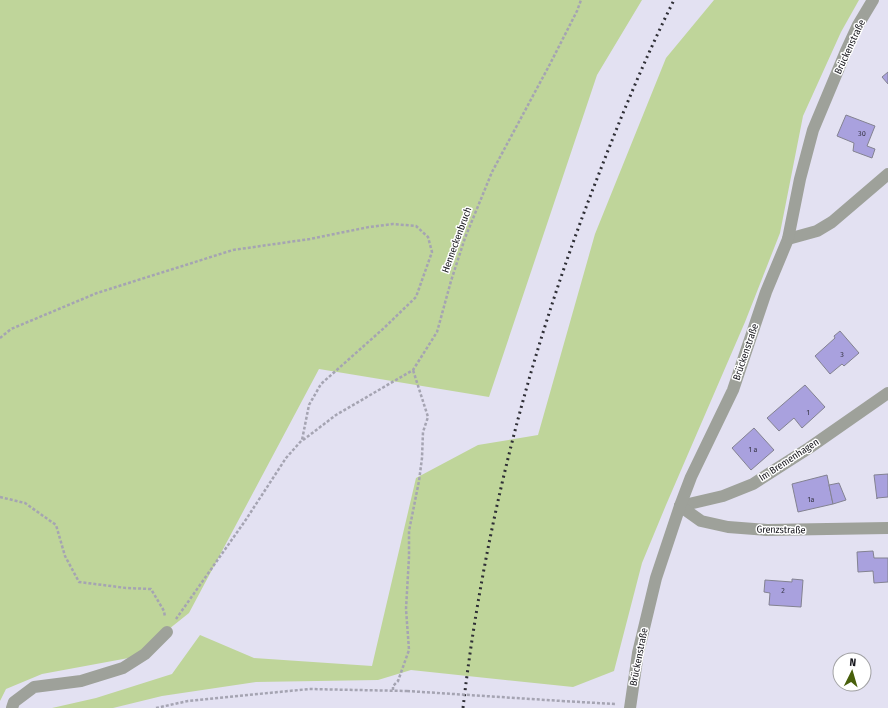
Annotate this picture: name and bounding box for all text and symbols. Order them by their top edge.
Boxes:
street label: Brückenstraße [832,18,868,76]
house number: 30 [858,129,866,138]
street label: Henneckenbruch [440,205,474,275]
street label: Brückenstraße [731,322,761,382]
house number: 3 [840,350,844,359]
house number: 1 [806,408,810,417]
street label: Im Bremenhagen [757,436,821,484]
house number: 1 a [749,445,758,454]
house number: 1a [807,495,815,504]
street label: Grenzstraße [756,524,806,536]
house number: 2 [781,586,785,595]
street label: Brückenstraße [627,627,651,687]
north arrow [832,652,872,692]
text: N [849,656,857,669]

